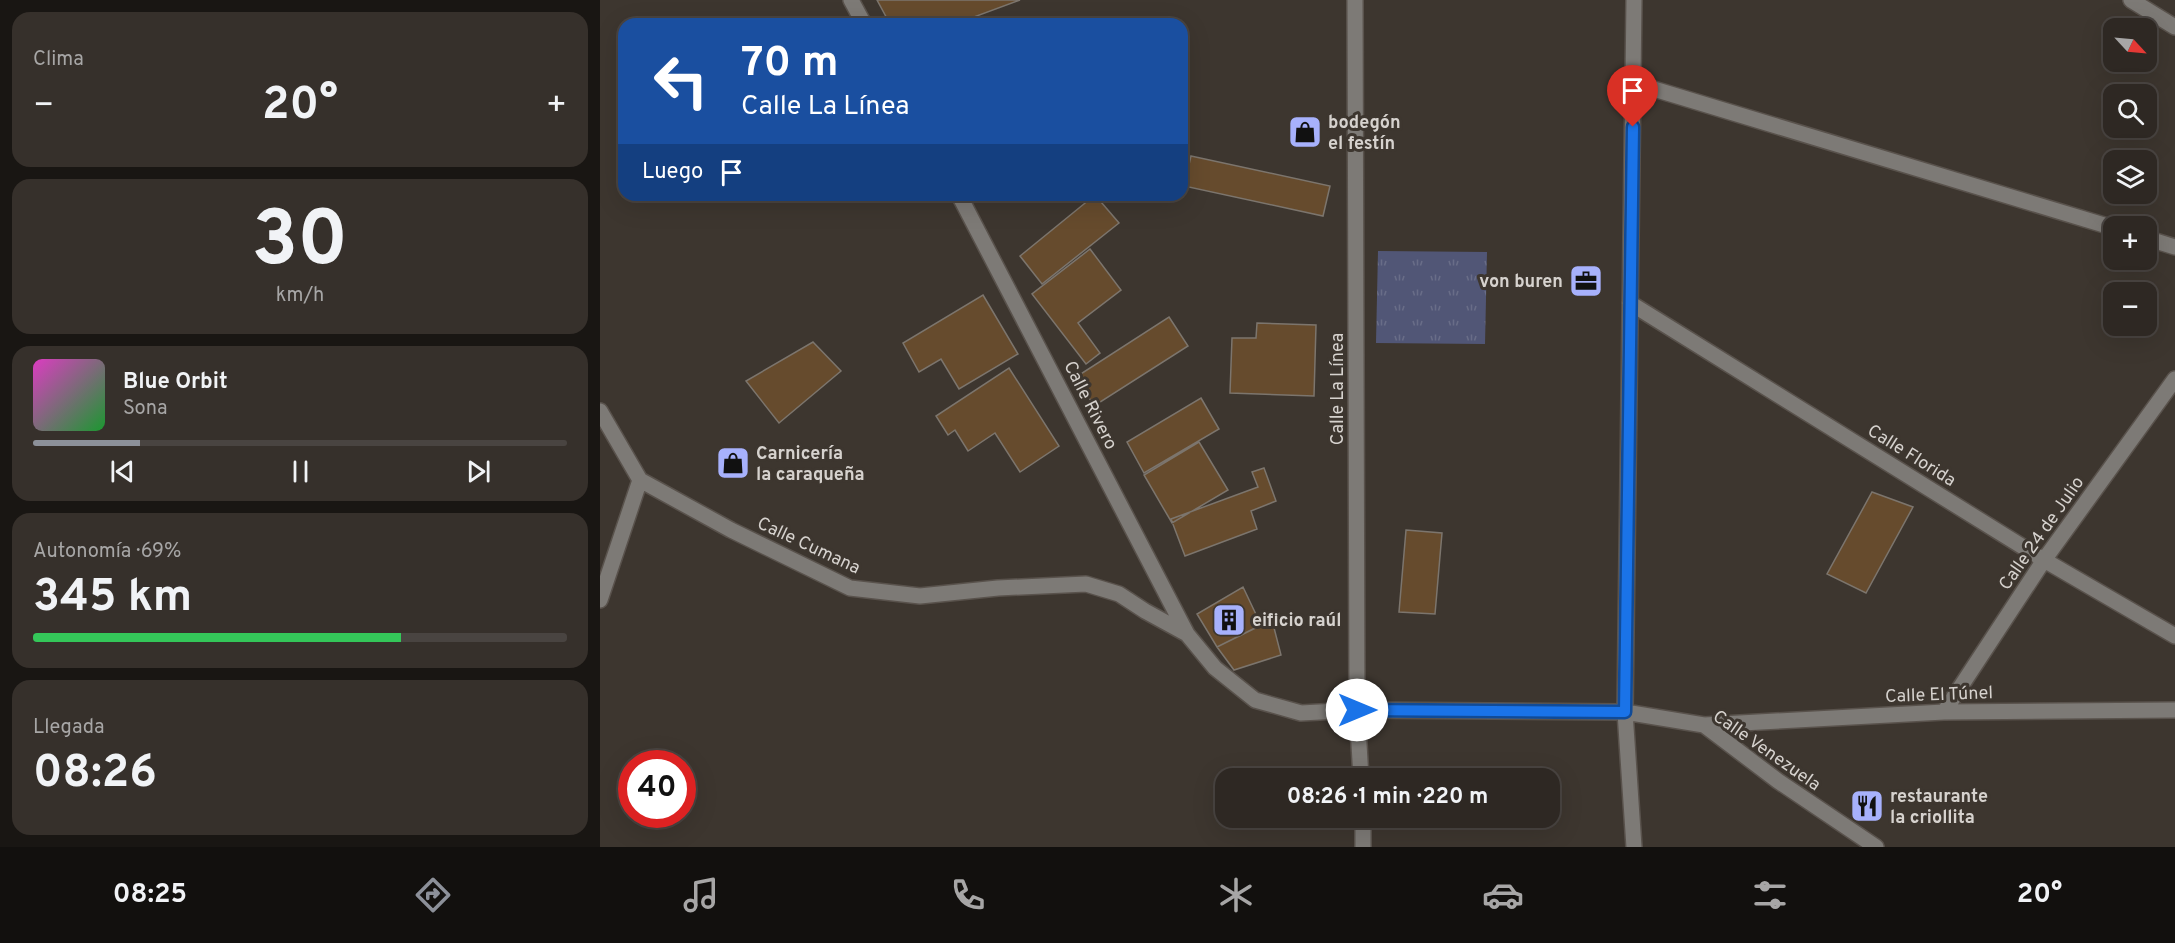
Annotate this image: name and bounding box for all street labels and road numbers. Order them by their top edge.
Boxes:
street label: Calle La Línea [1327,333,1350,445]
street label: Calle Rivero [1057,357,1122,454]
street label: Calle Florida [1863,420,1960,493]
street label: Calle 24 de Julio [1994,472,2090,595]
street label: Calle Cumana [753,512,864,580]
street label: Calle El Túnel [1885,682,1994,709]
street label: Calle Venezuela [1708,706,1825,797]

